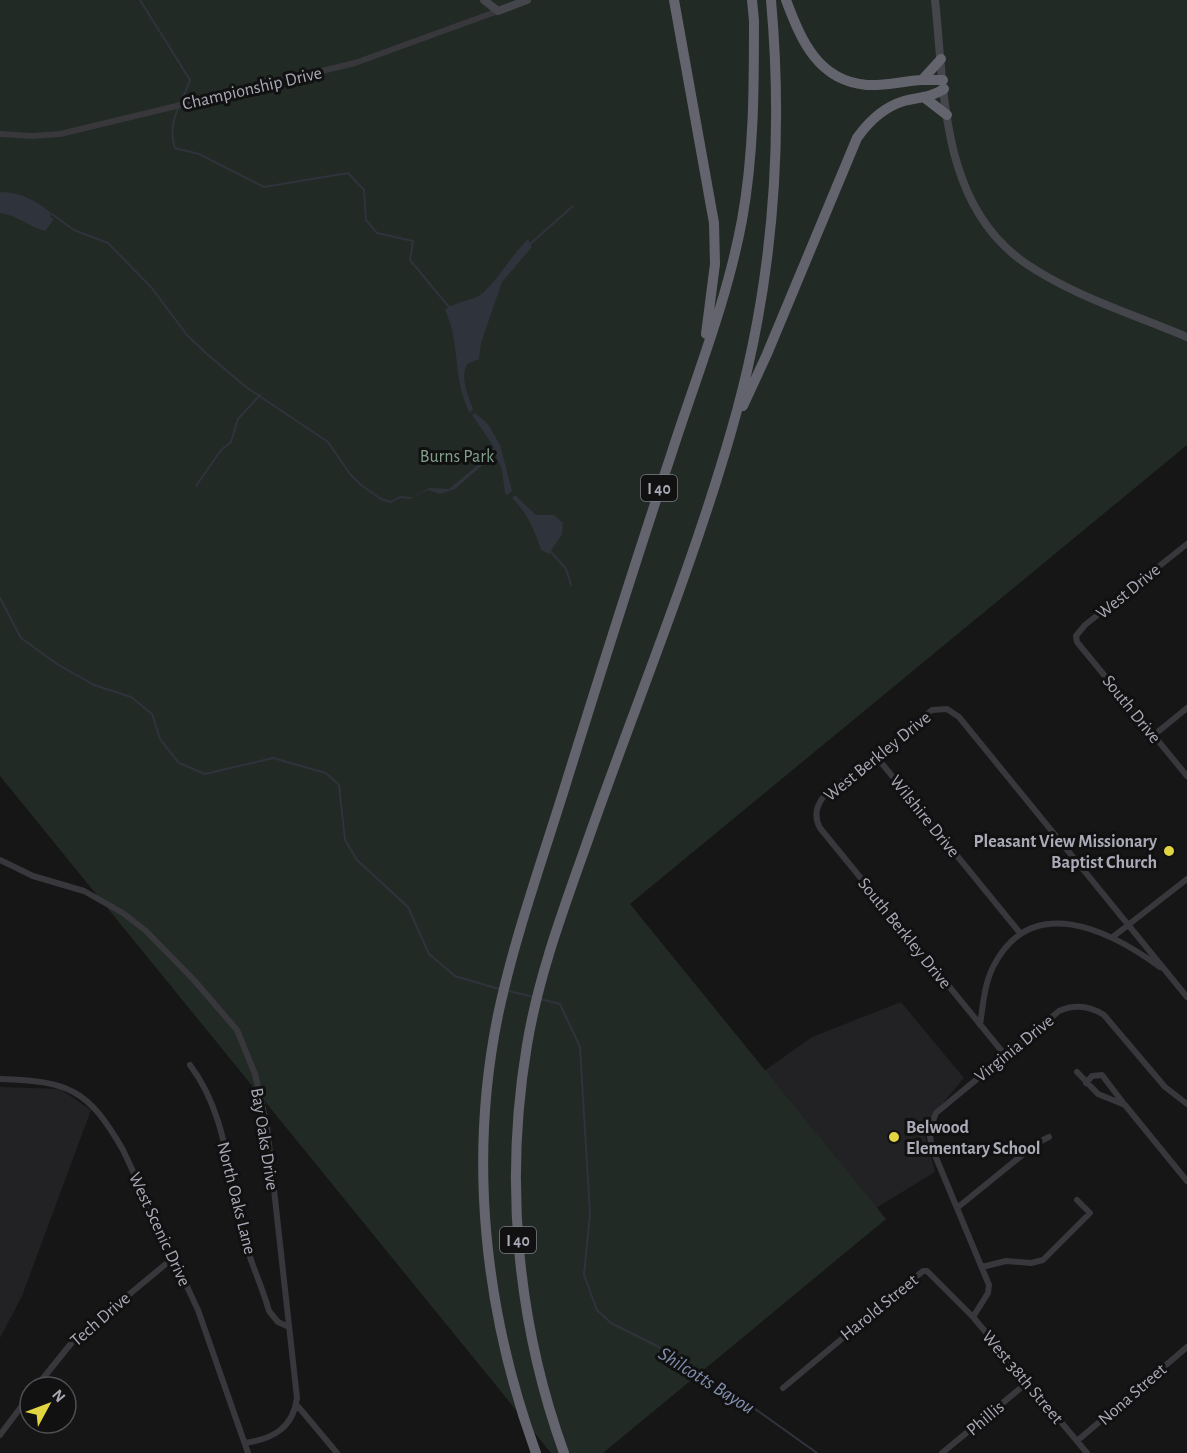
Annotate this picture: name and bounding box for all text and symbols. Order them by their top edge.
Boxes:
street label: Championship Drive [181,64,324,114]
park label: Burns Park [420,448,495,466]
road number: I 40 [641,475,677,501]
street label: West Drive [1093,561,1164,623]
street label: South Drive [1099,672,1164,747]
street label: West Berkley Drive [821,708,934,805]
street label: Wilshire Drive [886,772,963,861]
place label: Pleasant View Missionary Baptist Church [973,833,1158,872]
marker: Pleasant View Missionary Baptist Church [1162,844,1176,858]
street label: South Berkley Drive [854,875,954,992]
street label: Virginia Drive [972,1012,1058,1086]
street label: Bay Oaks Drive [247,1087,281,1192]
place label: Belwood Elementary School [906,1119,1041,1158]
marker: Belwood Elementary School [887,1130,901,1144]
street label: North Oaks Lane [213,1140,259,1256]
street label: West Scenic Drive [125,1170,193,1289]
road number: I 40 [500,1227,536,1253]
street label: Harold Street [838,1271,922,1344]
street label: Tech Drive [67,1289,134,1350]
street label: West 38th Street [978,1328,1066,1428]
water label: Shilcotts Bayou [655,1343,758,1418]
street label: Nona Street [1095,1360,1170,1429]
north arrow [18,1375,78,1435]
text: N [49,1386,68,1405]
street label: Phillis [963,1398,1008,1439]

